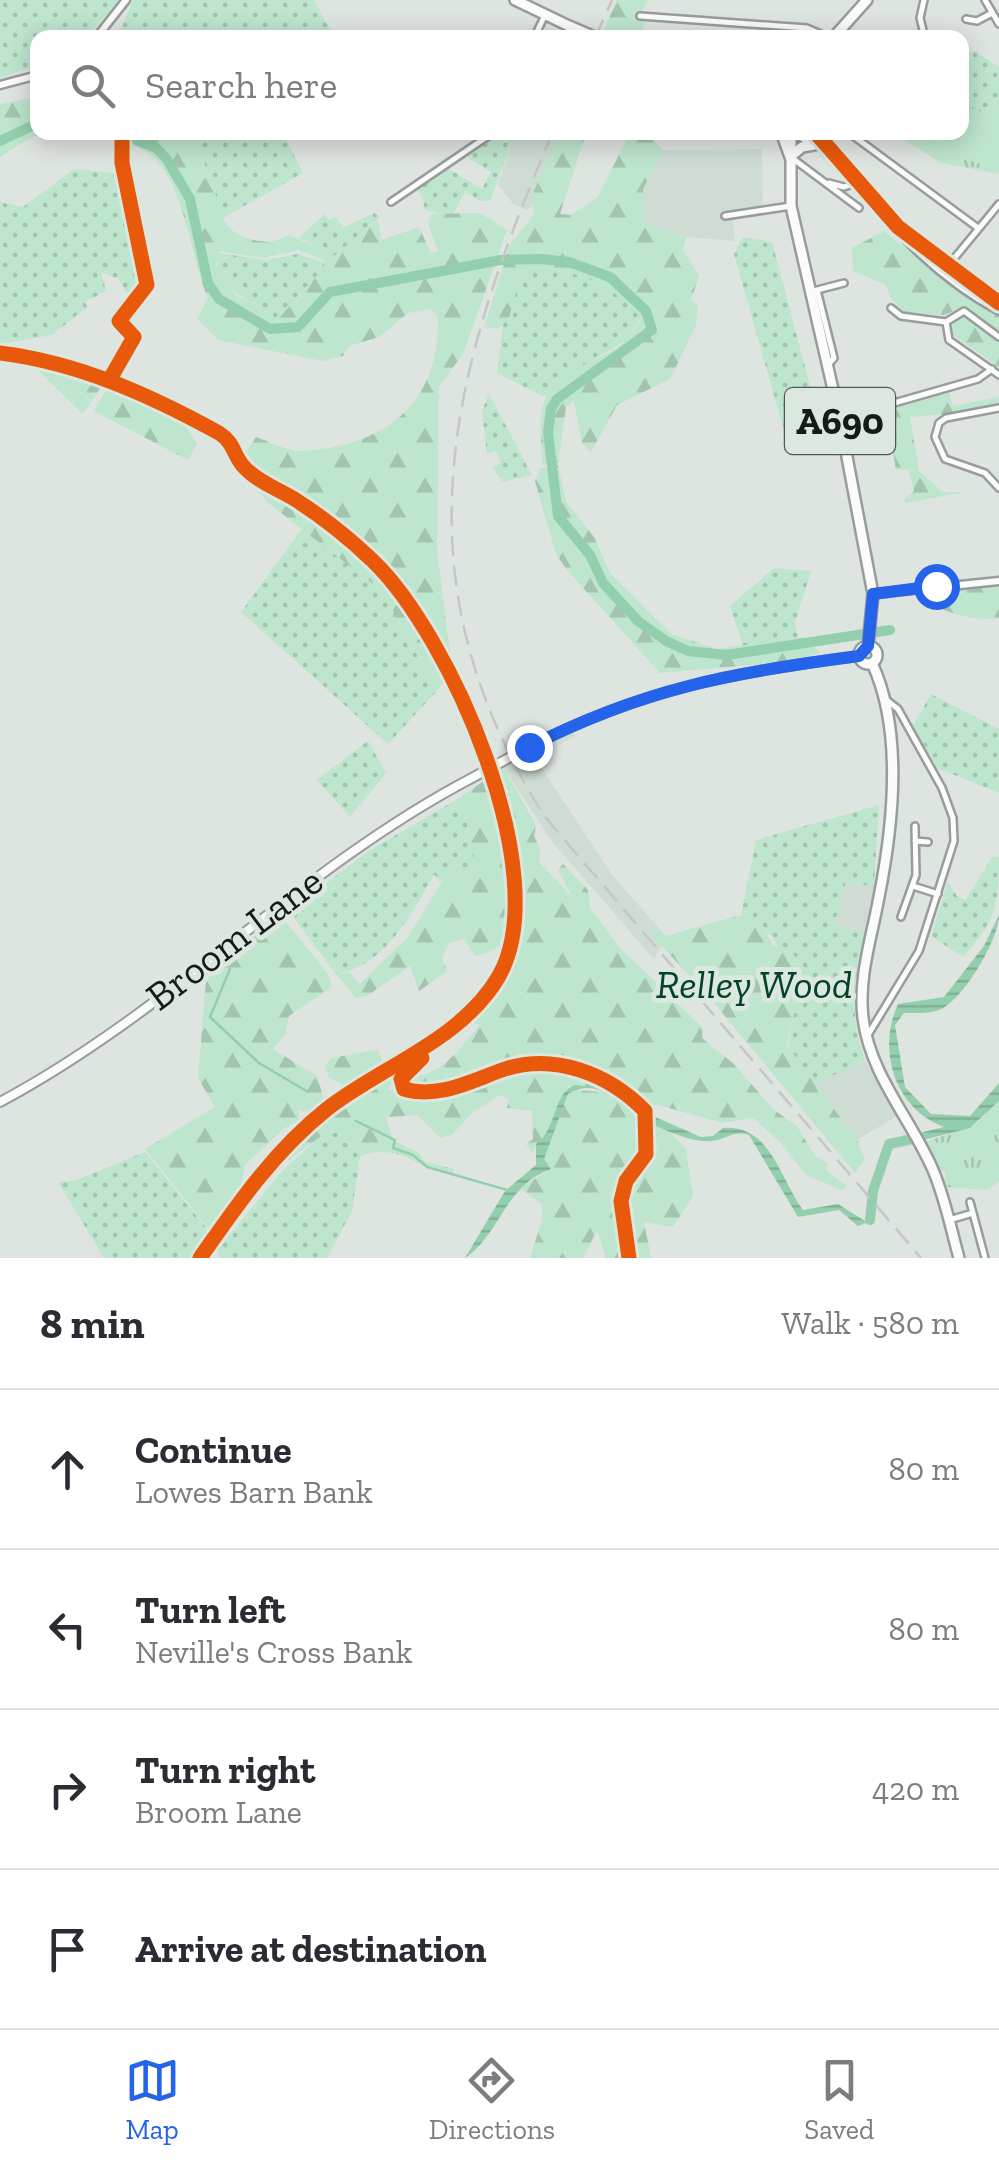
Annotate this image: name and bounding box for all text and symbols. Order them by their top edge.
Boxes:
search box [30,30,969,140]
icon: search [65,58,120,113]
text: Search here [145,62,337,108]
road number: A690 [785,388,895,454]
route start [914,564,960,610]
route end [507,725,553,771]
street label: Broom Lane [136,856,332,1020]
park label: Relley Wood [656,960,852,1008]
text: 8 min [40,1298,145,1349]
text: Walk · 580 m [781,1304,959,1342]
text: Continue [135,1427,292,1473]
icon: ahead [40,1442,95,1497]
text: 80 m [888,1450,959,1488]
text: Lowes Barn Bank [135,1473,373,1511]
text: Turn left [135,1587,286,1633]
icon: left [40,1602,95,1657]
text: 80 m [888,1610,959,1648]
text: Neville's Cross Bank [135,1633,412,1671]
text: Turn right [135,1747,315,1793]
icon: right [40,1762,95,1817]
text: 420 m [872,1770,959,1808]
text: Broom Lane [135,1793,302,1831]
icon: arrive [40,1922,95,1977]
text: Arrive at destination [135,1926,486,1972]
tab: Map [125,2053,180,2146]
tab: Directions [429,2053,555,2146]
tab: Saved [804,2053,874,2146]

